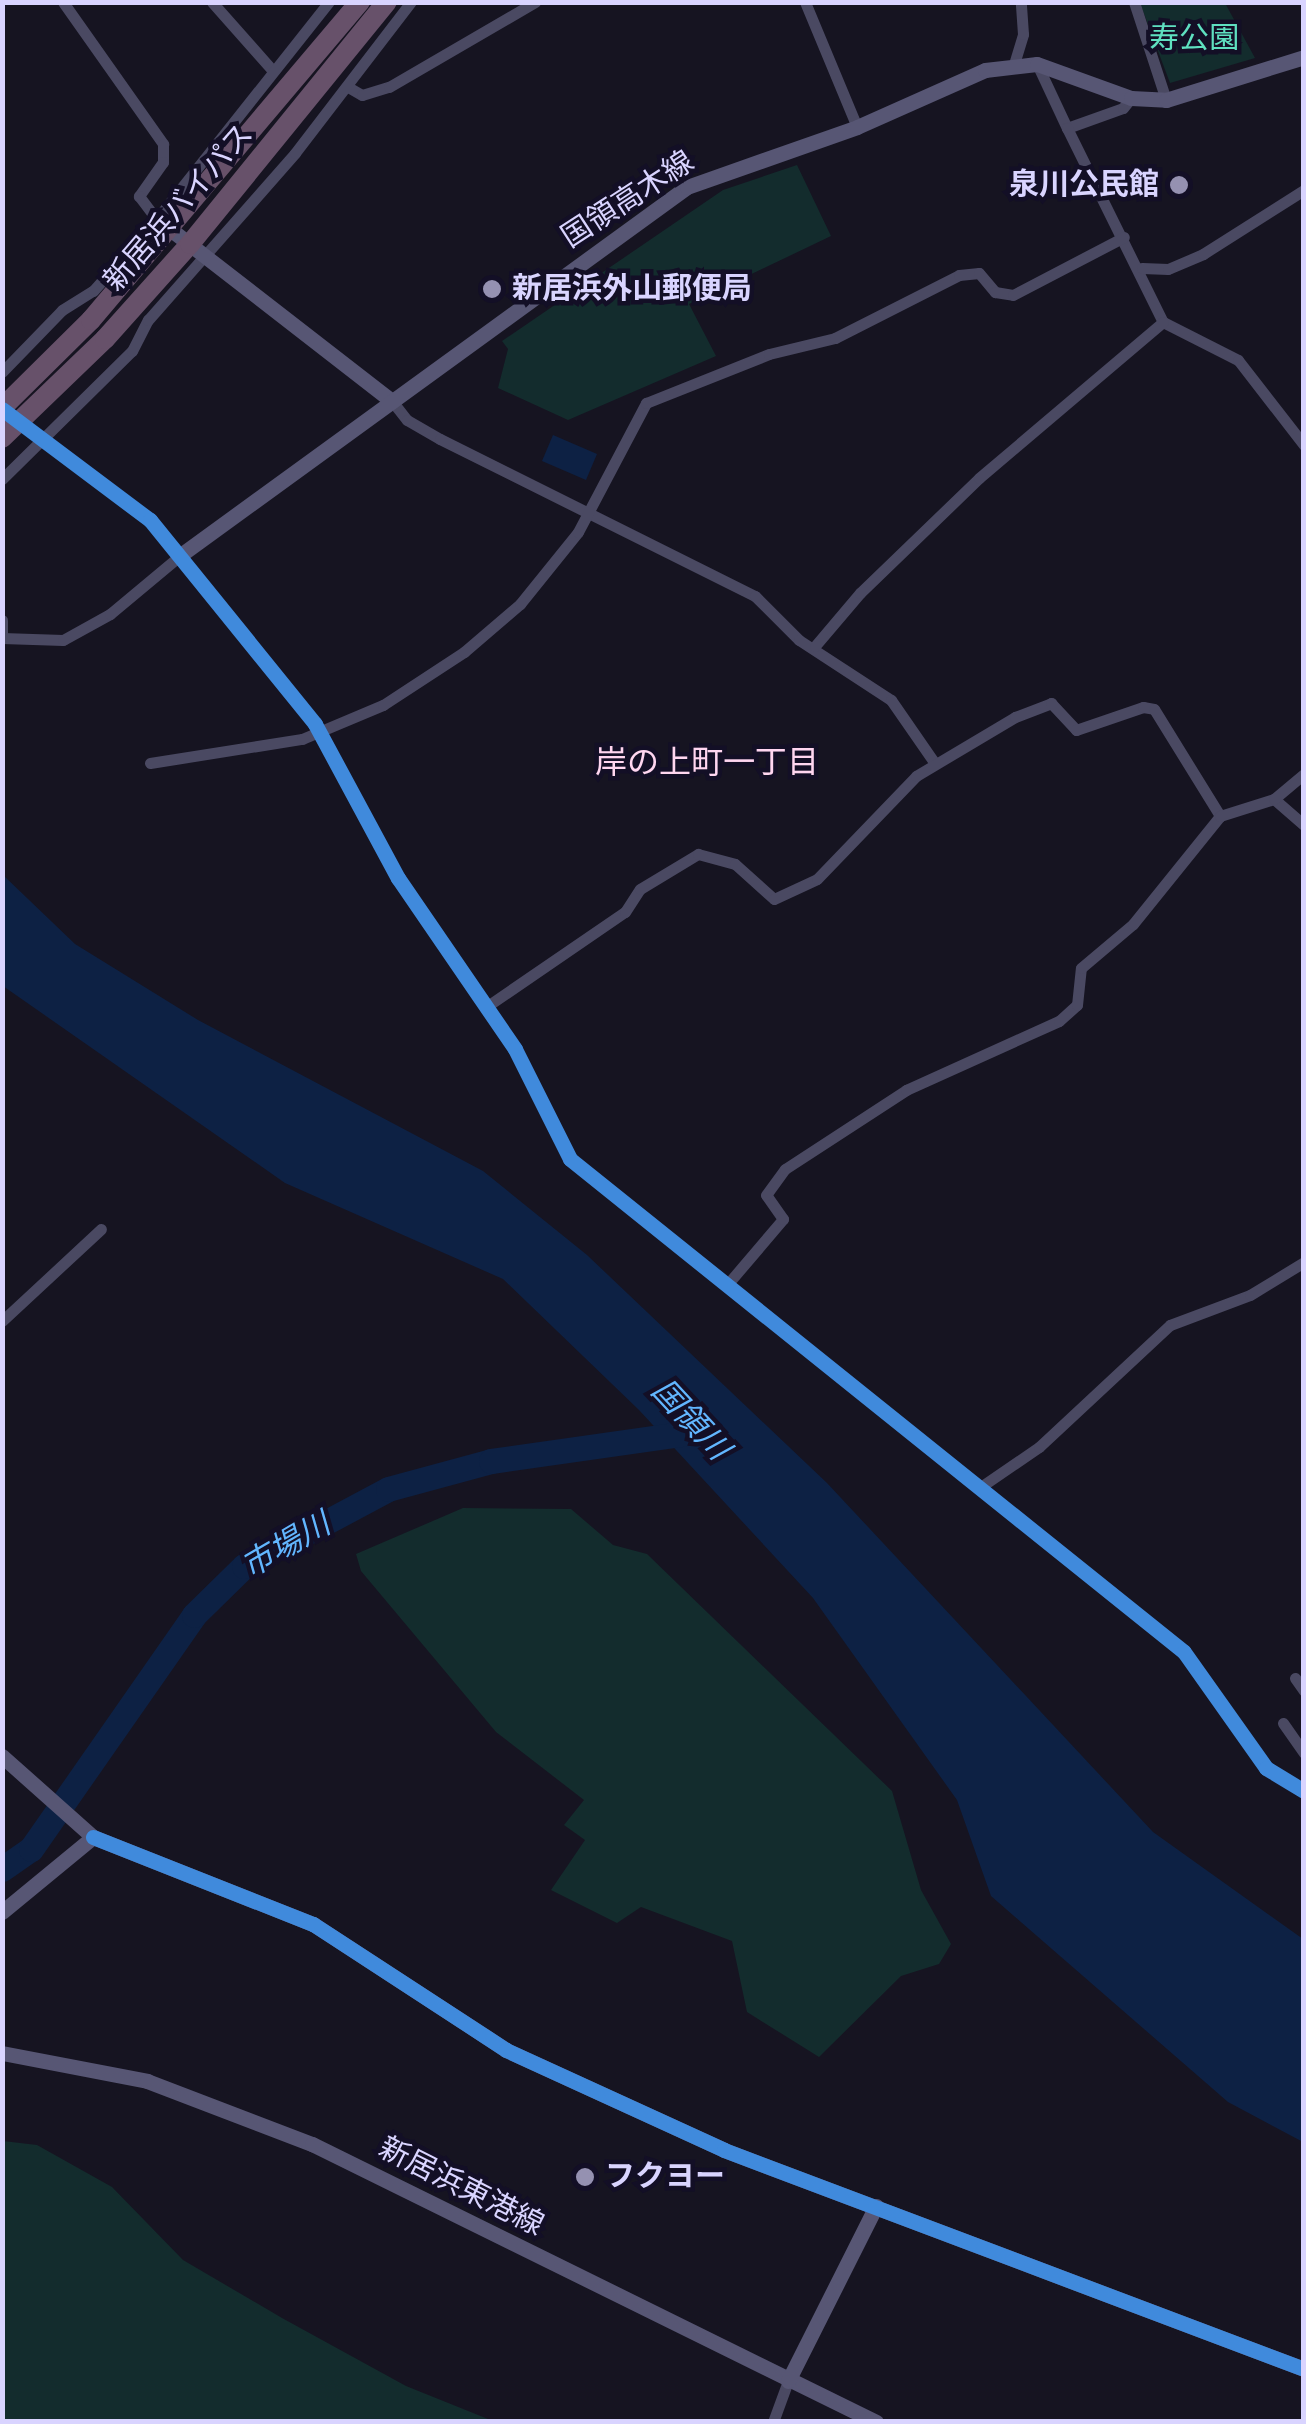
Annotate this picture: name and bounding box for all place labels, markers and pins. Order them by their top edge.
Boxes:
place label: 泉川公民館 [1009,167,1159,203]
marker: 泉川公民館 [1168,174,1190,196]
place label: 新居浜外山郵便局 [512,271,752,307]
marker: 新居浜外山郵便局 [481,278,503,300]
place label: フクヨー [605,2159,725,2195]
marker: フクヨー [574,2166,596,2188]

